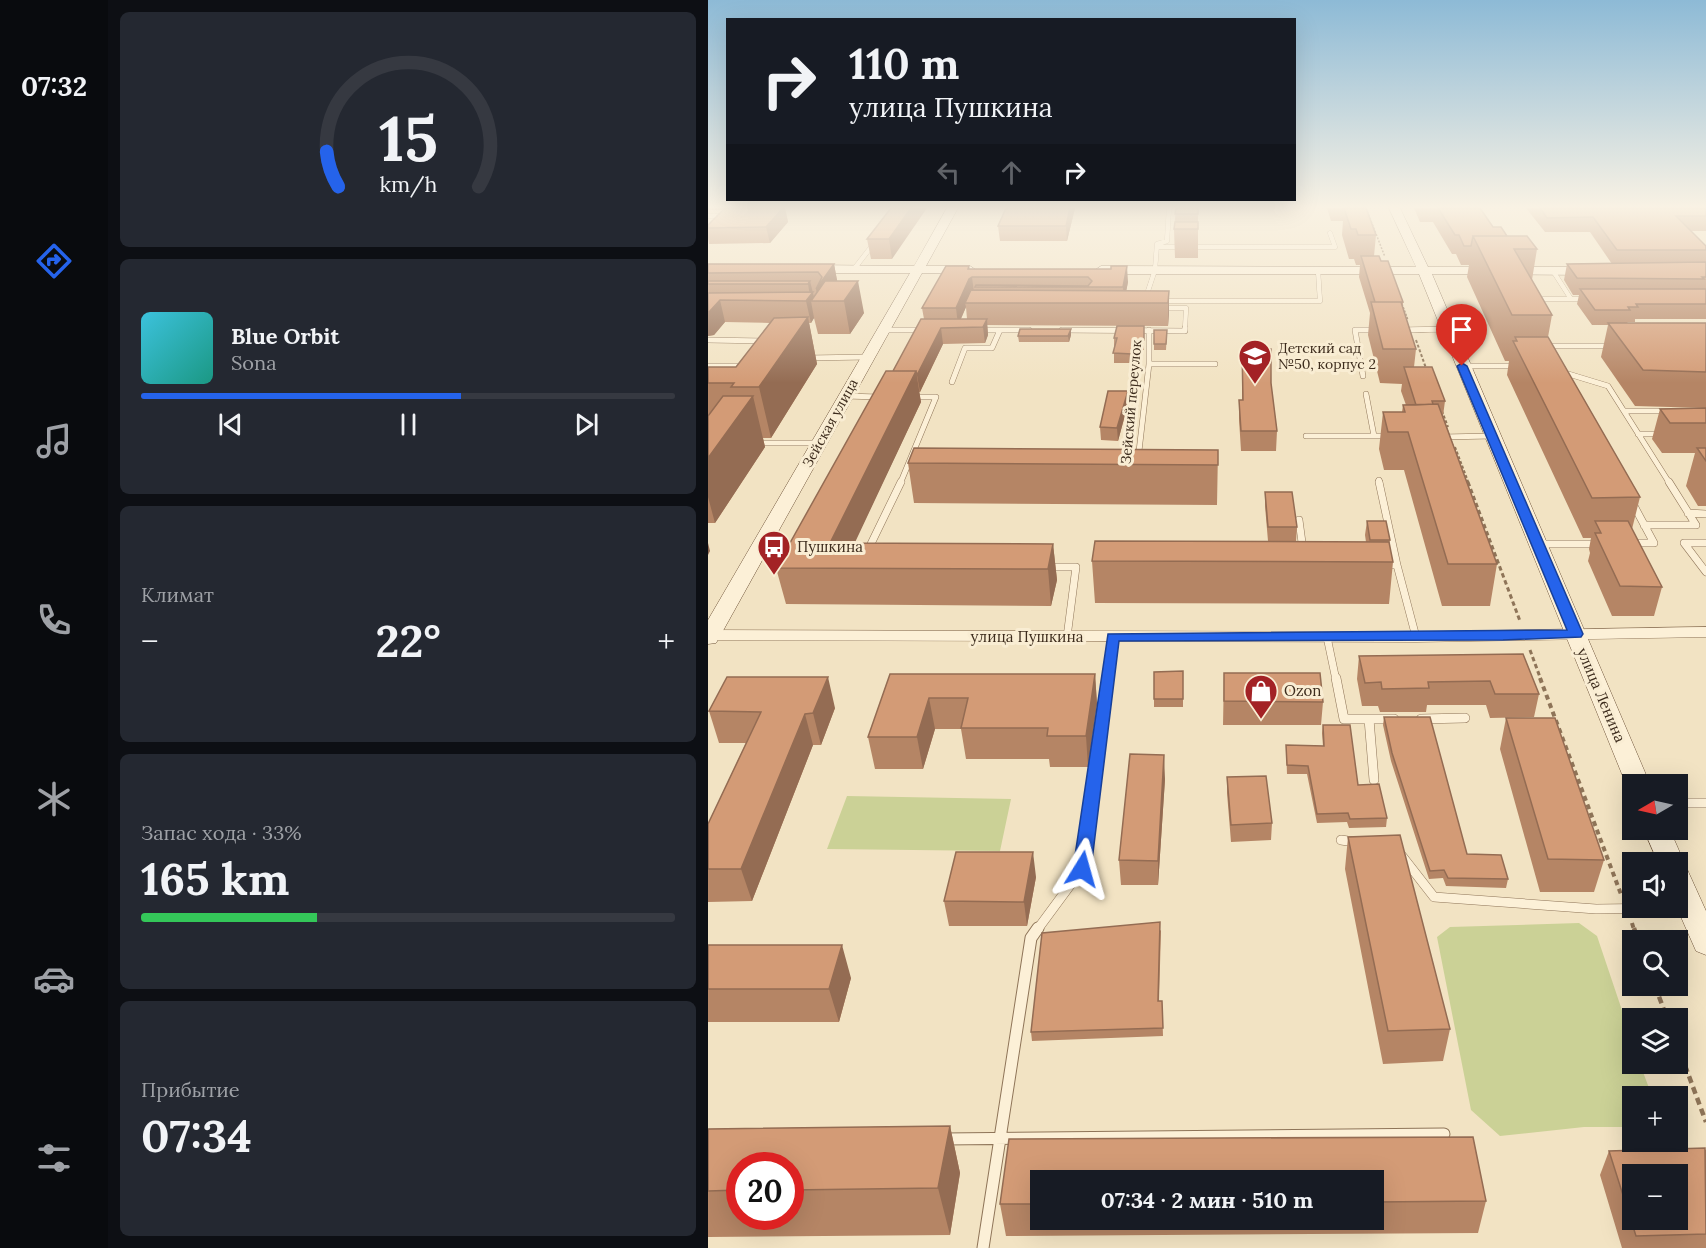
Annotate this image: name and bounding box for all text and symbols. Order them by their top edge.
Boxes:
text: 110 m [849,37,960,91]
icon: right [750,42,828,120]
text: 07:32 [21,69,87,103]
text: улица Пушкина [849,90,1053,124]
text: 15 [378,98,438,178]
icon: left [932,156,965,189]
icon: ahead [995,156,1028,189]
icon: right [1058,156,1091,189]
text: km/h [379,170,437,198]
icon: directions [33,240,75,282]
pin [1436,304,1487,366]
icon: arrive [1445,313,1478,346]
text: Blue Orbit [231,322,339,350]
school or university icon: Детский сад №50, корпус 2 [1237,338,1273,385]
street label: Зейский переулок [1117,339,1145,465]
place label: Детский сад №50, корпус 2 [1278,339,1376,373]
text: Sona [231,350,277,375]
street label: Зейская улица [798,375,862,471]
icon: previous [214,408,247,441]
icon: pause [392,408,425,441]
icon: next [570,408,603,441]
icon: music [33,420,75,462]
bus stop icon: Пушкина [756,529,792,576]
place label: Пушкина [797,537,863,556]
text: Климат [141,582,214,607]
icon: phone [33,599,75,641]
text: 22° [375,612,441,669]
text: − [141,620,159,662]
text: + [657,620,675,662]
street label: улица Пушкина [970,627,1084,646]
street label: улица Ленина [1573,645,1630,745]
shop icon: Ozon [1243,673,1279,720]
place label: Ozon [1284,681,1321,700]
north arrow [1622,774,1688,840]
map controls [1622,774,1688,1230]
icon: climate [33,778,75,820]
text: Запас хода · 33% [141,820,302,845]
position arrow [1050,837,1114,901]
text: 165 km [141,850,289,907]
button: sound [1622,852,1688,918]
button: search [1622,930,1688,996]
icon: car [33,958,75,1000]
button: layers [1622,1008,1688,1074]
text: Прибытие [141,1077,240,1102]
button: + [1622,1086,1688,1152]
text: 07:34 [141,1107,252,1164]
icon: filters [33,1137,75,1179]
speed limit sign: 20 [726,1152,804,1230]
button: − [1622,1164,1688,1230]
text: 07:34 · 2 мин · 510 m [1101,1186,1313,1214]

